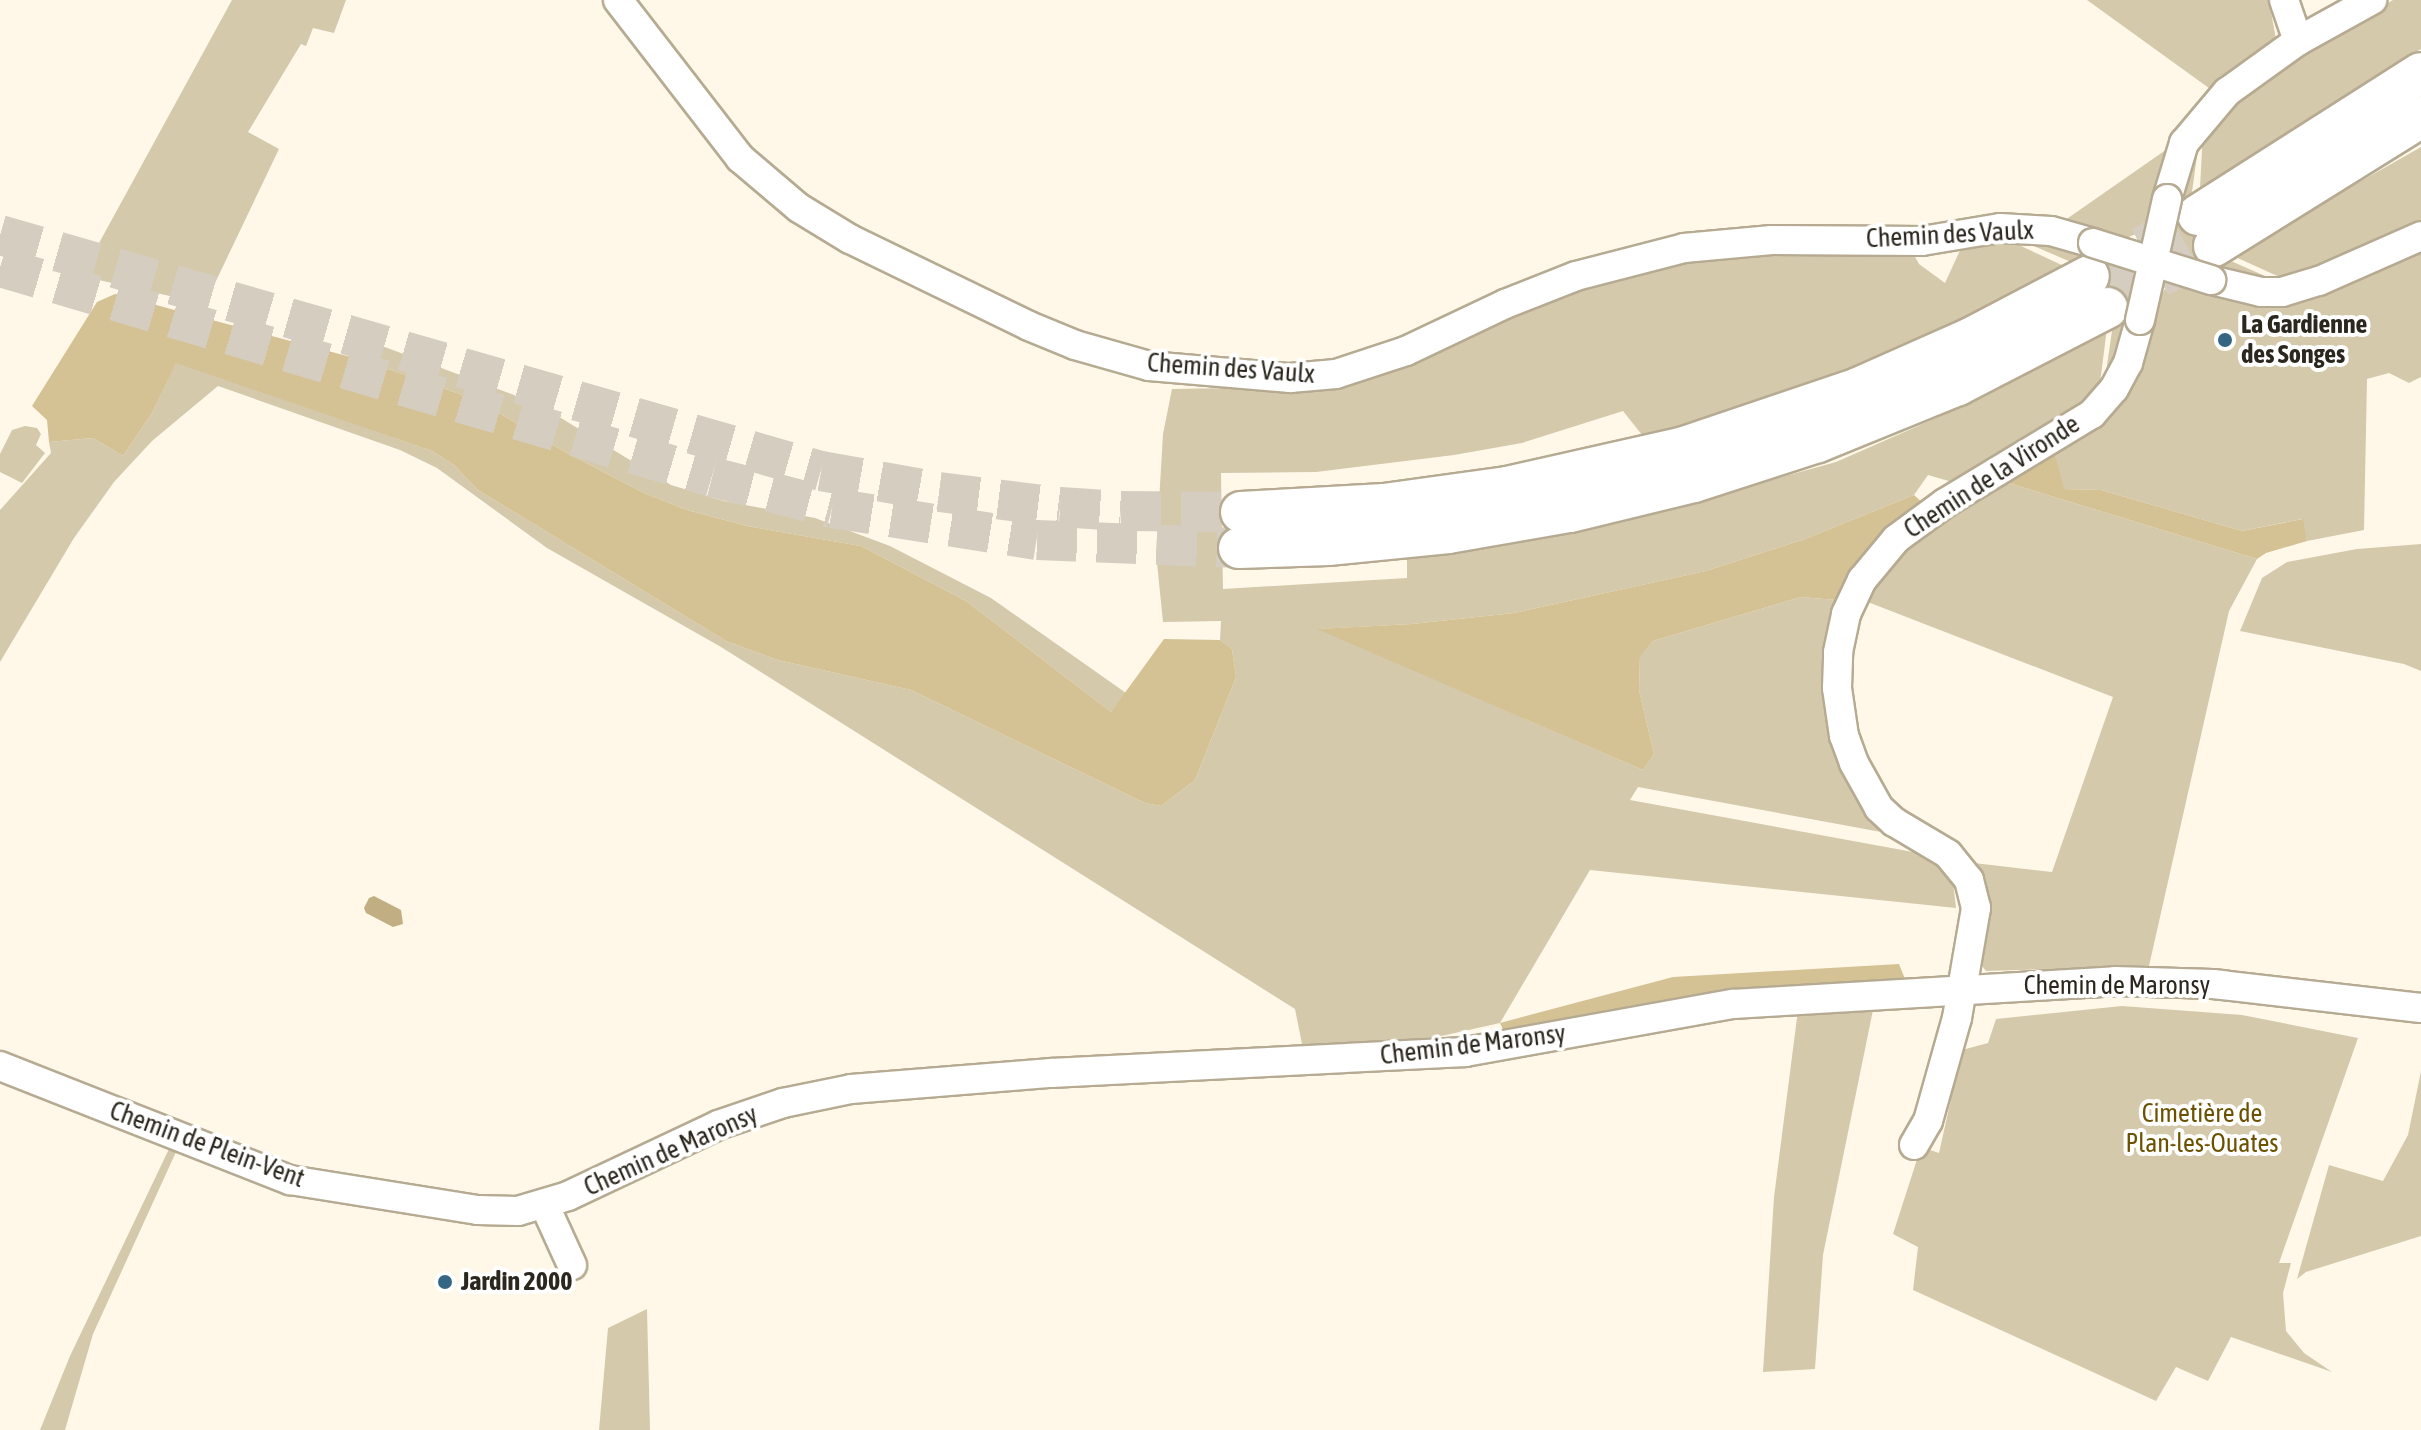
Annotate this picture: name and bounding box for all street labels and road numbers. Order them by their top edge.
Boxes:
street label: Chemin des Vaulx [1865,215,2035,255]
street label: Chemin des Vaulx [1146,348,1316,390]
street label: Chemin de la Vironde [1899,409,2085,545]
street label: Chemin de Maronsy [2024,970,2210,1002]
street label: Chemin de Maronsy [1379,1018,1567,1072]
street label: Chemin de Plein-Vent [105,1095,309,1195]
street label: Chemin de Maronsy [579,1099,763,1203]

